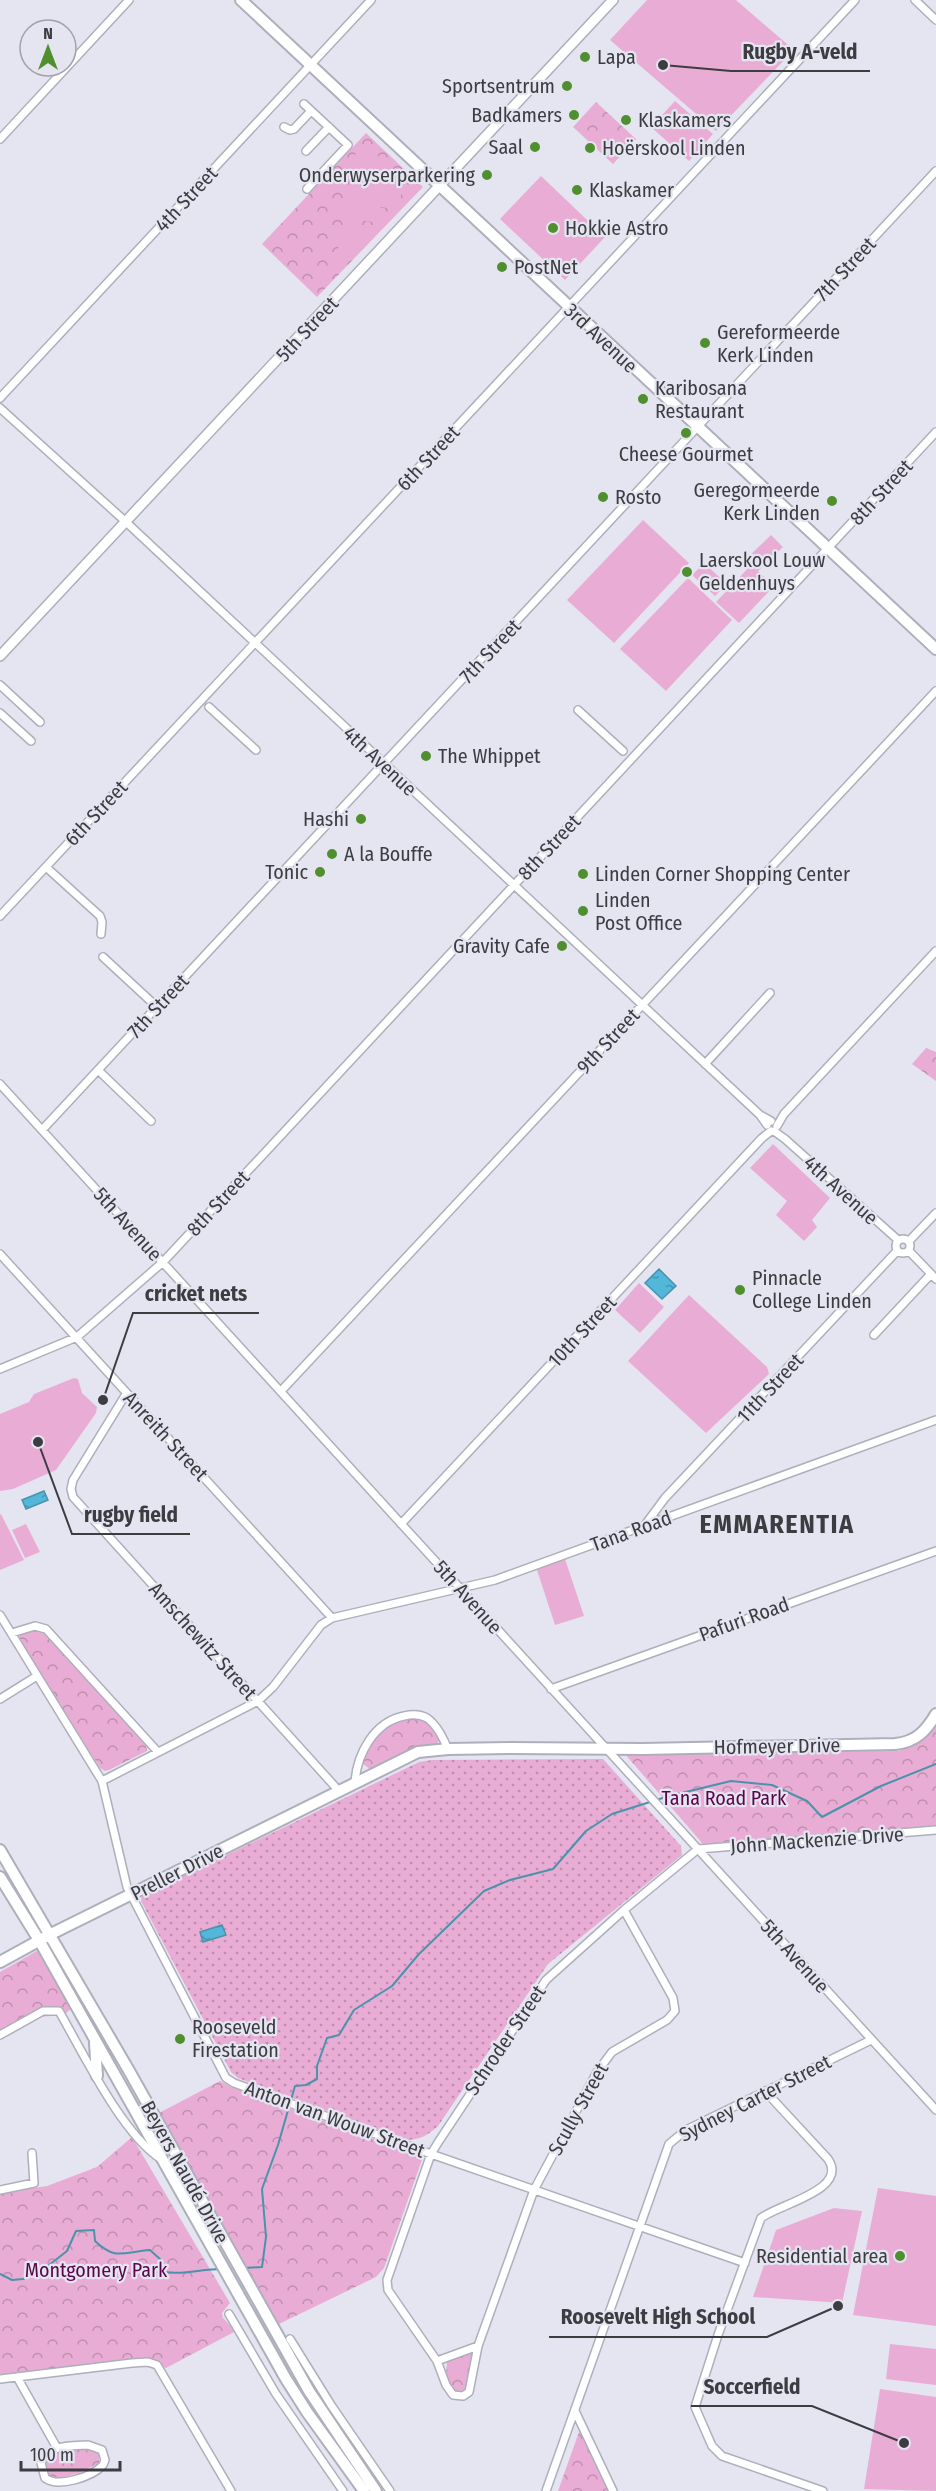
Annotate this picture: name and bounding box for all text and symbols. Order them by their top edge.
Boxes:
north arrow [18,18,78,78]
text: N [43,24,53,43]
callout: Rugby A-veld [731,32,870,71]
text: Rugby A-veld [742,39,858,65]
place label: Lapa [597,45,636,69]
marker: Lapa [578,50,592,64]
place label: Sportsentrum [442,74,555,98]
marker: Sportsentrum [560,79,574,93]
place label: Badkamers [471,103,562,127]
marker: Badkamers [567,108,581,122]
place label: Klaskamers [638,108,731,132]
marker: Klaskamers [619,113,633,127]
place label: Saal [489,135,523,159]
place label: Hoërskool Linden [602,136,746,160]
marker: Saal [528,140,542,154]
marker: Hoërskool Linden [583,141,597,155]
street label: 4th Street [150,161,223,237]
place label: Onderwyserparkering [299,163,476,187]
marker: Onderwyserparkering [480,168,494,182]
place label: Klaskamer [589,178,674,202]
marker: Klaskamer [570,183,584,197]
place label: Hokkie Astro [565,216,668,240]
marker: Hokkie Astro [546,221,560,235]
street label: 7th Street [809,232,881,306]
place label: PostNet [514,255,578,279]
marker: PostNet [495,260,509,274]
street label: 5th Street [271,291,343,366]
street label: 3rd Avenue [560,298,642,378]
place label: Gereformeerde Kerk Linden [717,320,840,367]
marker: Gereformeerde Kerk Linden [698,336,712,350]
place label: Karibosana Restaurant [655,376,747,423]
marker: Karibosana Restaurant [636,392,650,406]
street label: 6th Street [392,420,465,496]
marker: Cheese Gourmet [679,426,693,440]
place label: Cheese Gourmet [619,442,754,466]
street label: 8th Street [845,454,918,530]
place label: Geregormeerde Kerk Linden [694,478,820,525]
place label: Rosto [615,485,661,509]
marker: Rosto [596,490,610,504]
marker: Geregormeerde Kerk Linden [825,494,839,508]
place label: Laerskool Louw Geldenhuys [699,548,825,595]
marker: Laerskool Louw Geldenhuys [680,565,694,579]
street label: 7th Street [454,614,526,688]
street label: 4th Avenue [338,721,422,801]
place label: The Whippet [438,744,541,768]
marker: The Whippet [419,749,433,763]
street label: 6th Street [60,775,133,851]
place label: Hashi [303,807,349,831]
street label: 8th Street [513,809,586,885]
marker: Hashi [354,812,368,826]
place label: A la Bouffe [344,842,433,866]
marker: A la Bouffe [325,847,339,861]
place label: Tonic [265,860,308,884]
place label: Linden Corner Shopping Center [595,862,850,886]
marker: Tonic [313,865,327,879]
marker: Linden Corner Shopping Center [576,867,590,881]
place label: Linden Post Office [595,888,682,935]
marker: Linden Post Office [576,904,590,918]
place label: Gravity Cafe [453,934,550,958]
marker: Gravity Cafe [555,939,569,953]
street label: 7th Street [122,969,194,1043]
street label: 9th Street [572,1003,645,1079]
street label: 4th Avenue [799,1150,883,1230]
street label: 8th Street [182,1165,255,1241]
street label: 5th Avenue [89,1182,167,1266]
place label: Pinnacle College Linden [752,1266,872,1313]
callout: cricket nets [133,1274,259,1313]
text: cricket nets [145,1281,247,1307]
marker: Pinnacle College Linden [733,1283,747,1297]
street label: 10th Street [543,1290,621,1372]
street label: 11th Street [732,1348,809,1428]
street label: Anreith Street [119,1386,214,1486]
callout: rugby field [72,1495,190,1534]
text: rugby field [84,1502,178,1528]
street label: Tana Road [587,1505,675,1557]
district label: EMMARENTIA [699,1509,855,1540]
street label: 5th Avenue [429,1555,507,1639]
street label: Amschewitz Street [144,1577,262,1705]
street label: Pafuri Road [696,1592,792,1646]
street label: Hofmeyer Drive [713,1733,841,1759]
park label: Tana Road Park [662,1786,787,1810]
street label: John Mackenzie Drive [729,1822,905,1858]
street label: Preller Drive [127,1838,227,1906]
street label: 5th Avenue [756,1914,834,1998]
street label: Schroder Street [459,1980,551,2100]
place label: Rooseveld Firestation [192,2015,279,2062]
marker: Rooseveld Firestation [173,2032,187,2046]
street label: Sydney Carter Street [675,2049,835,2147]
street label: Scully Street [543,2058,613,2159]
street label: Anton van Wouw Street [242,2075,429,2163]
street label: Beyers Naudé Drive [136,2096,234,2248]
place label: Residential area [756,2244,888,2268]
marker: Residential area [893,2249,907,2263]
park label: Montgomery Park [25,2258,168,2282]
callout: Roosevelt High School [549,2298,767,2337]
text: Roosevelt High School [561,2304,756,2330]
callout: Soccerfield [691,2367,812,2406]
text: Soccerfield [703,2374,801,2400]
scale bar [21,2434,120,2472]
text: 100 m [30,2444,74,2466]

